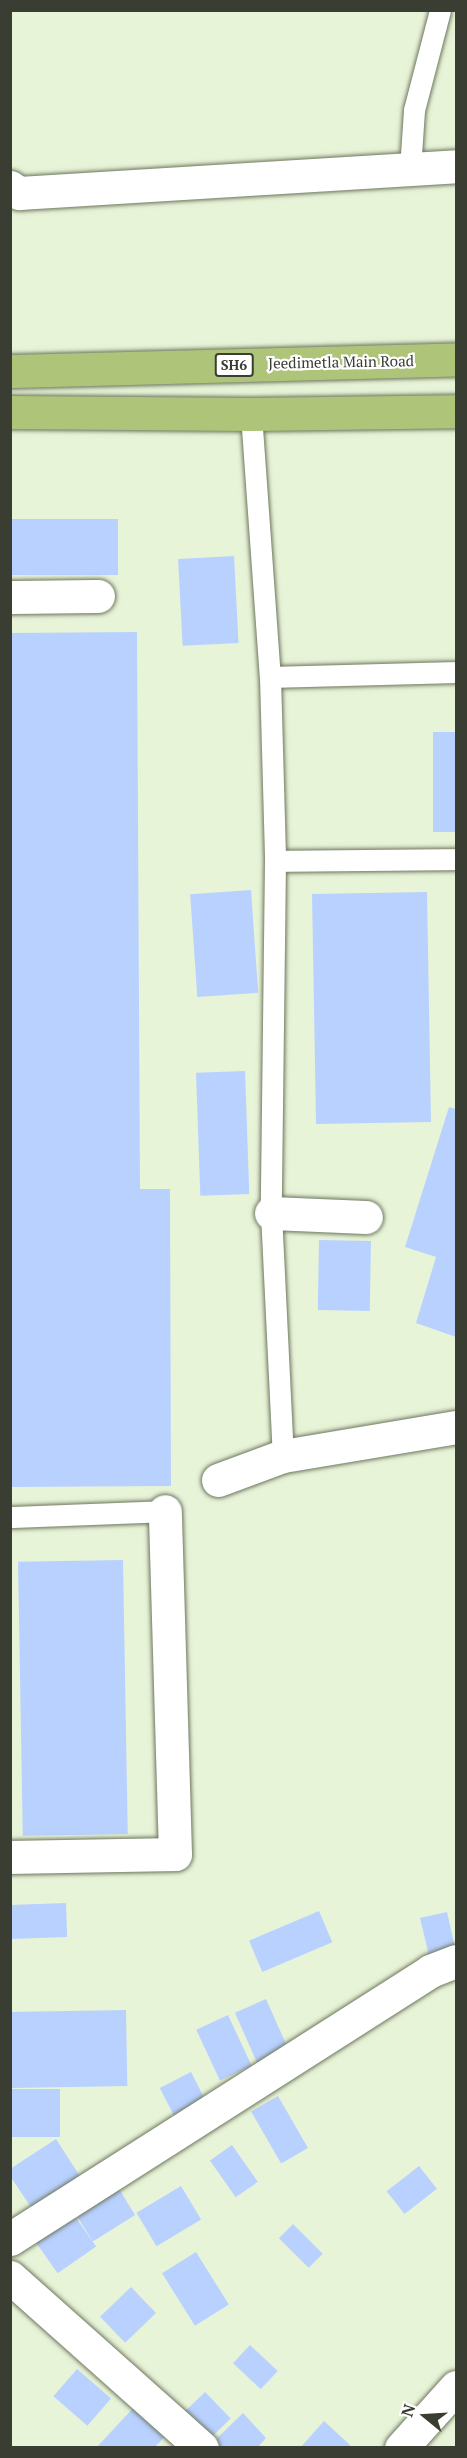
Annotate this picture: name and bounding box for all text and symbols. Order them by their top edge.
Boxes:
street label: Jeedimetla Main Road [268,352,414,372]
road number: SH6 [214,354,254,376]
north arrow [395,2386,455,2446]
text: N [396,2401,420,2420]

